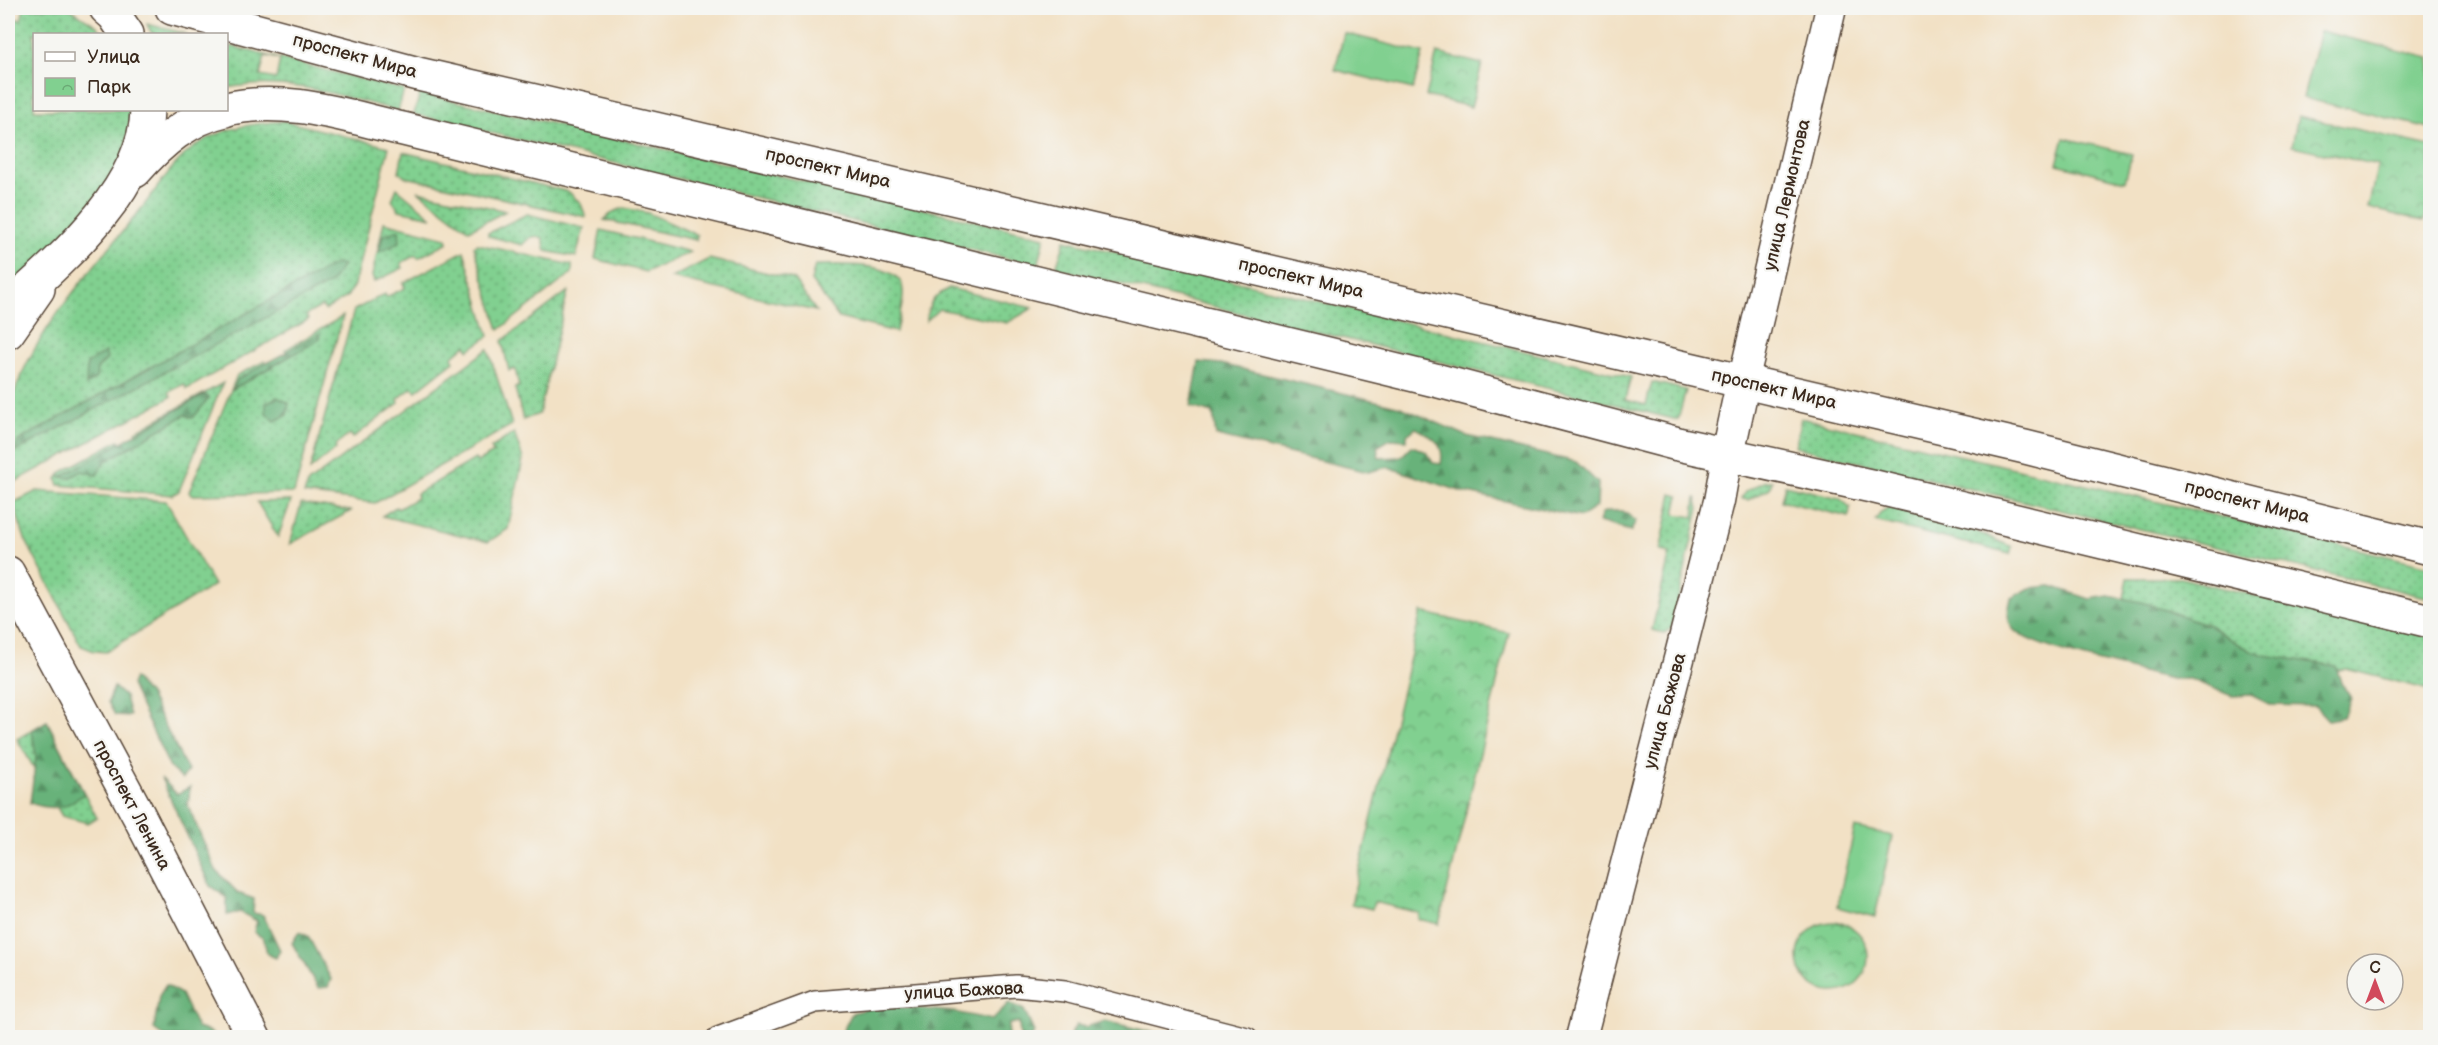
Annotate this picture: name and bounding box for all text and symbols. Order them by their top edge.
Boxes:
street label: проспект Мира [290,29,420,83]
legend [33,33,228,111]
text: Улица [87,47,141,68]
text: Парк [87,77,131,98]
street label: улица Лермонтова [1759,117,1815,273]
street label: проспект Мира [763,143,893,193]
street label: проспект Мира [1236,253,1366,303]
street label: проспект Мира [1709,364,1839,414]
street label: проспект Мира [2182,476,2312,528]
street label: улица Бажова [1639,650,1691,771]
street label: проспект Ленина [89,736,175,874]
north arrow [2345,952,2405,1012]
text: С [2369,959,2381,978]
street label: улица Бажова [904,977,1025,1005]

